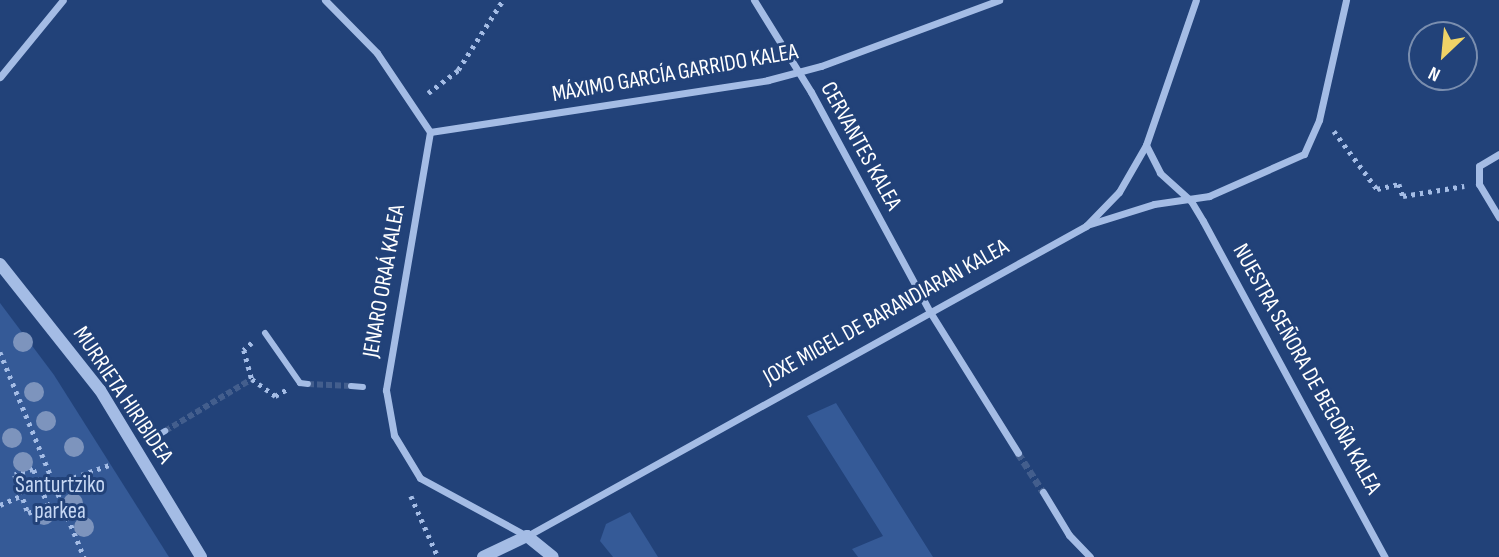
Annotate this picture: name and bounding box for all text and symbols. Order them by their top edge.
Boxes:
north arrow [1408,21,1478,91]
street label: MÁXIMO GARCÍA GARRIDO KALEA [550,38,800,108]
text: N [1425,61,1444,86]
street label: CERVANTES KALEA [814,77,908,215]
street label: JENARO ORAÁ KALEA [357,202,411,360]
street label: JOXE MIGEL DE BARANDIARAN KALEA [759,233,1013,391]
street label: NUESTRA SEÑORA DE BEGOÑA KALEA [1227,239,1387,499]
street label: MURRIETA HIRIBIDEA [67,321,179,469]
park label: Santurtziko parkea [15,471,105,525]

